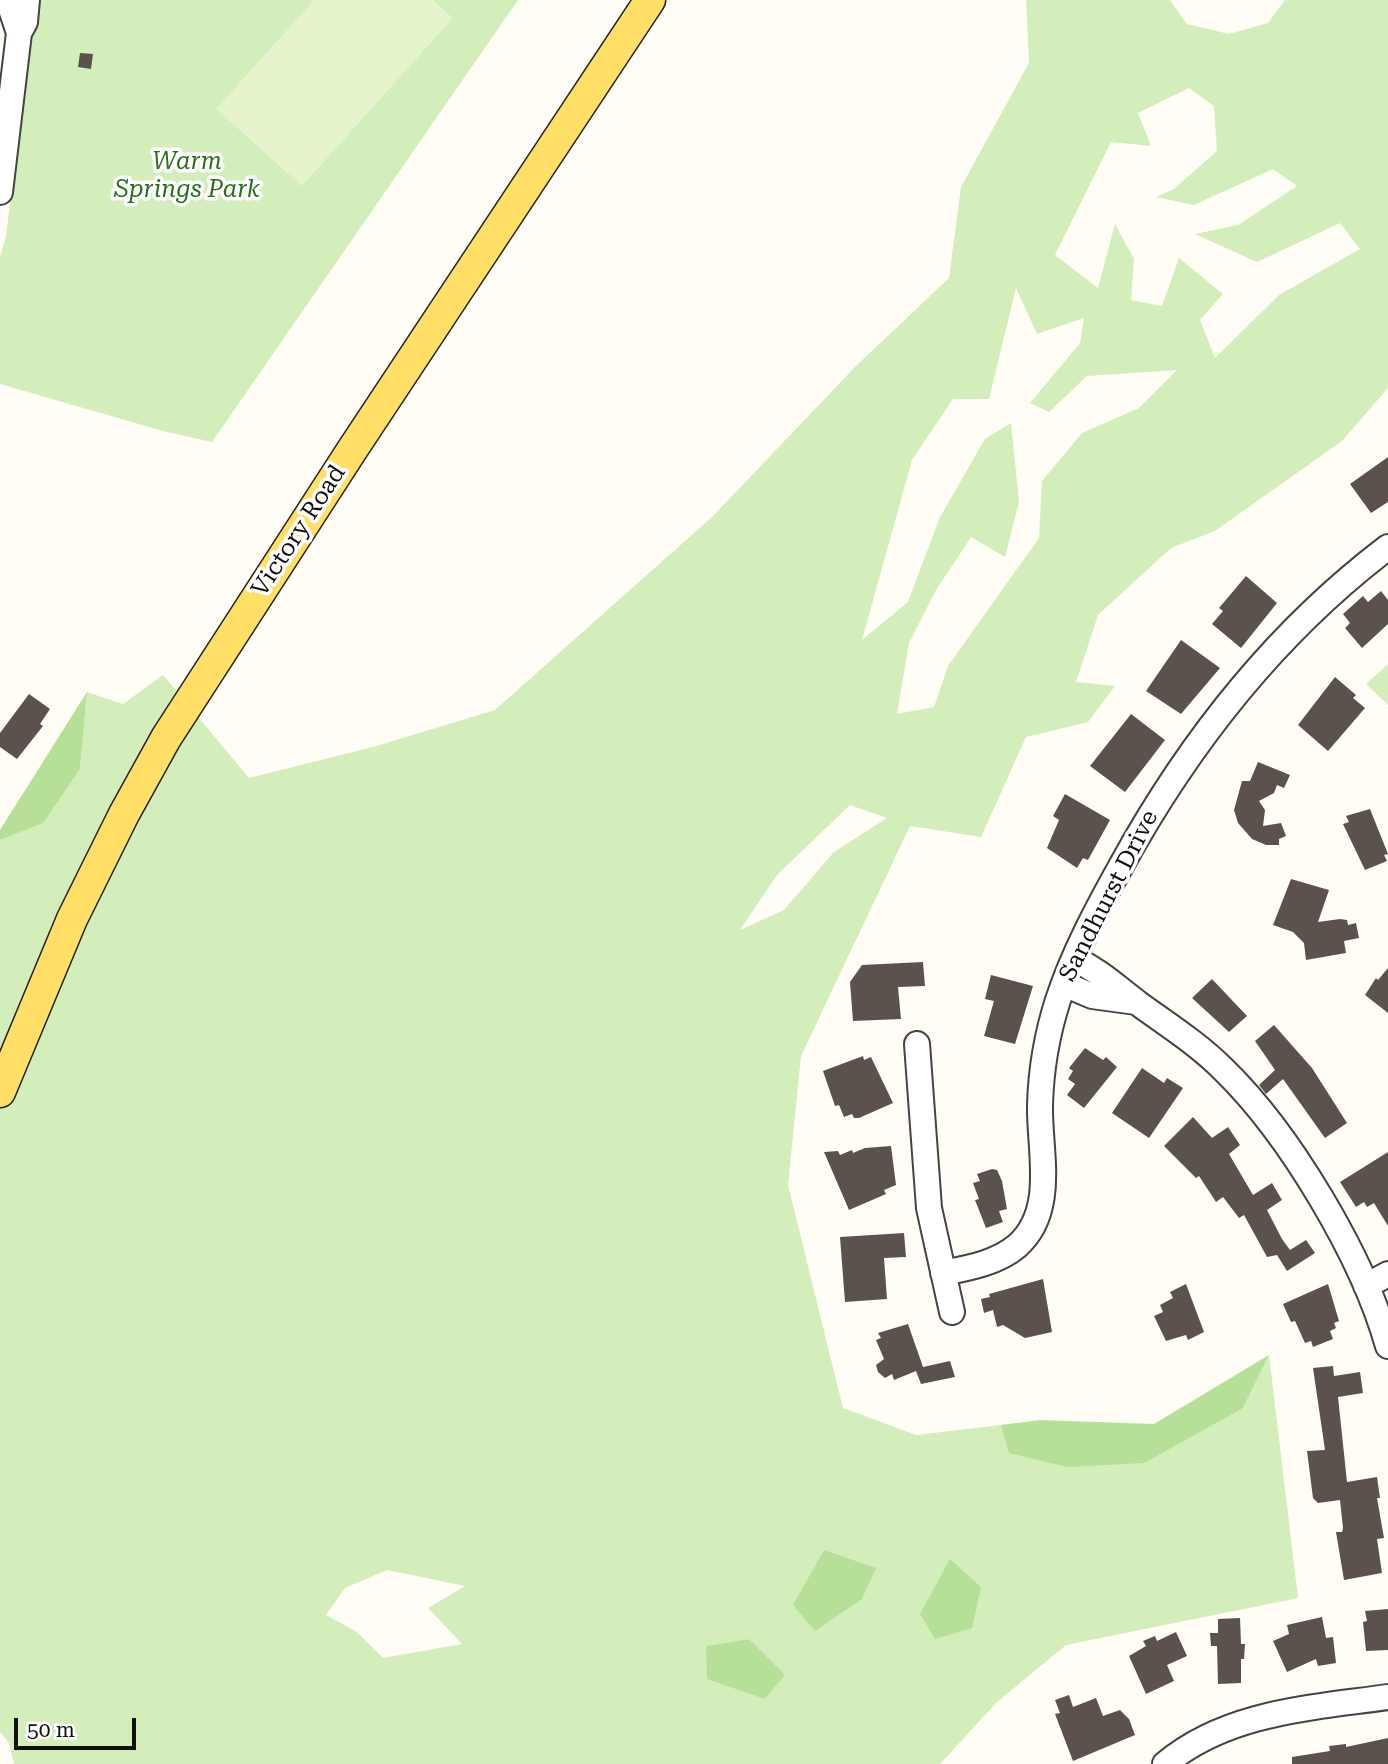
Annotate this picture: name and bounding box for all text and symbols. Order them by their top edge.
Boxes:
park label: Warm Springs Park [114,148,260,204]
street label: Victory Road [246,460,352,602]
street label: Sandhurst Drive [1053,806,1165,986]
scale bar [18,1704,140,1748]
text: 50 m [27,1718,75,1742]

